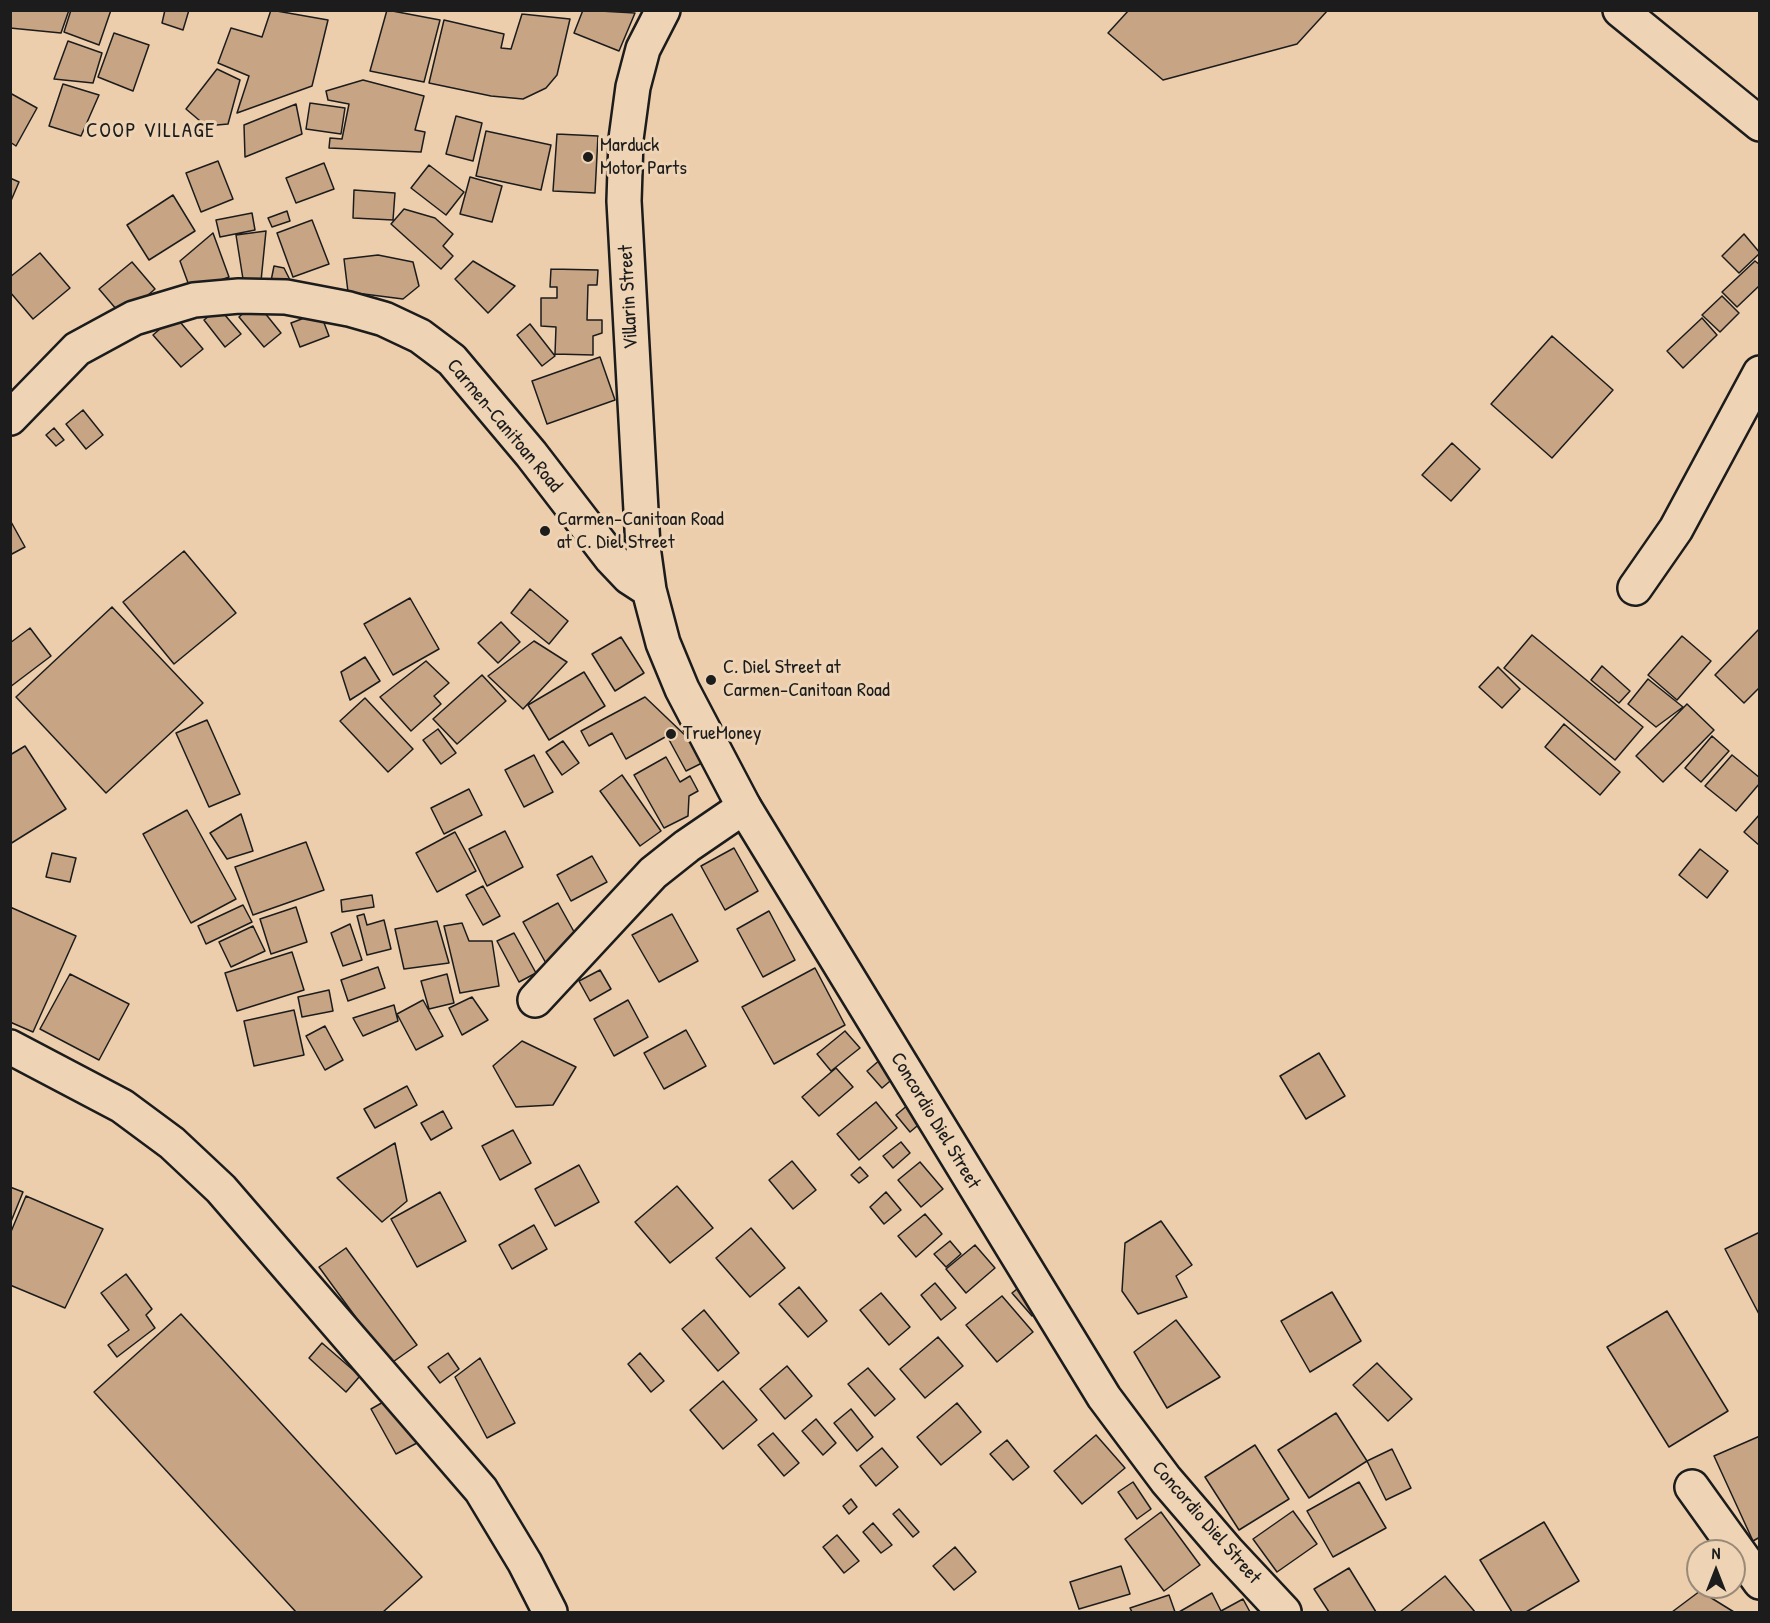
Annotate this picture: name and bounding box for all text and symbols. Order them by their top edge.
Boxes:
district label: COOP VILLAGE [86,118,216,144]
place label: Marduck Motor Parts [600,134,687,181]
marker: Marduck Motor Parts [581,150,595,164]
street label: Villarin Street [614,244,644,350]
street label: Carmen-Canitoan Road [441,354,567,498]
place label: Carmen-Canitoan Road at C. Diel Street [557,508,724,555]
marker: Carmen-Canitoan Road at C. Diel Street [538,524,552,538]
place label: C. Diel Street at Carmen-Canitoan Road [723,656,890,703]
marker: C. Diel Street at Carmen-Canitoan Road [704,673,718,687]
place label: TrueMoney [683,722,761,746]
marker: TrueMoney [664,727,678,741]
street label: Concordio Diel Street [885,1048,985,1194]
street label: Concordio Diel Street [1146,1457,1266,1589]
north arrow [1686,1539,1746,1599]
text: N [1712,1542,1720,1564]

